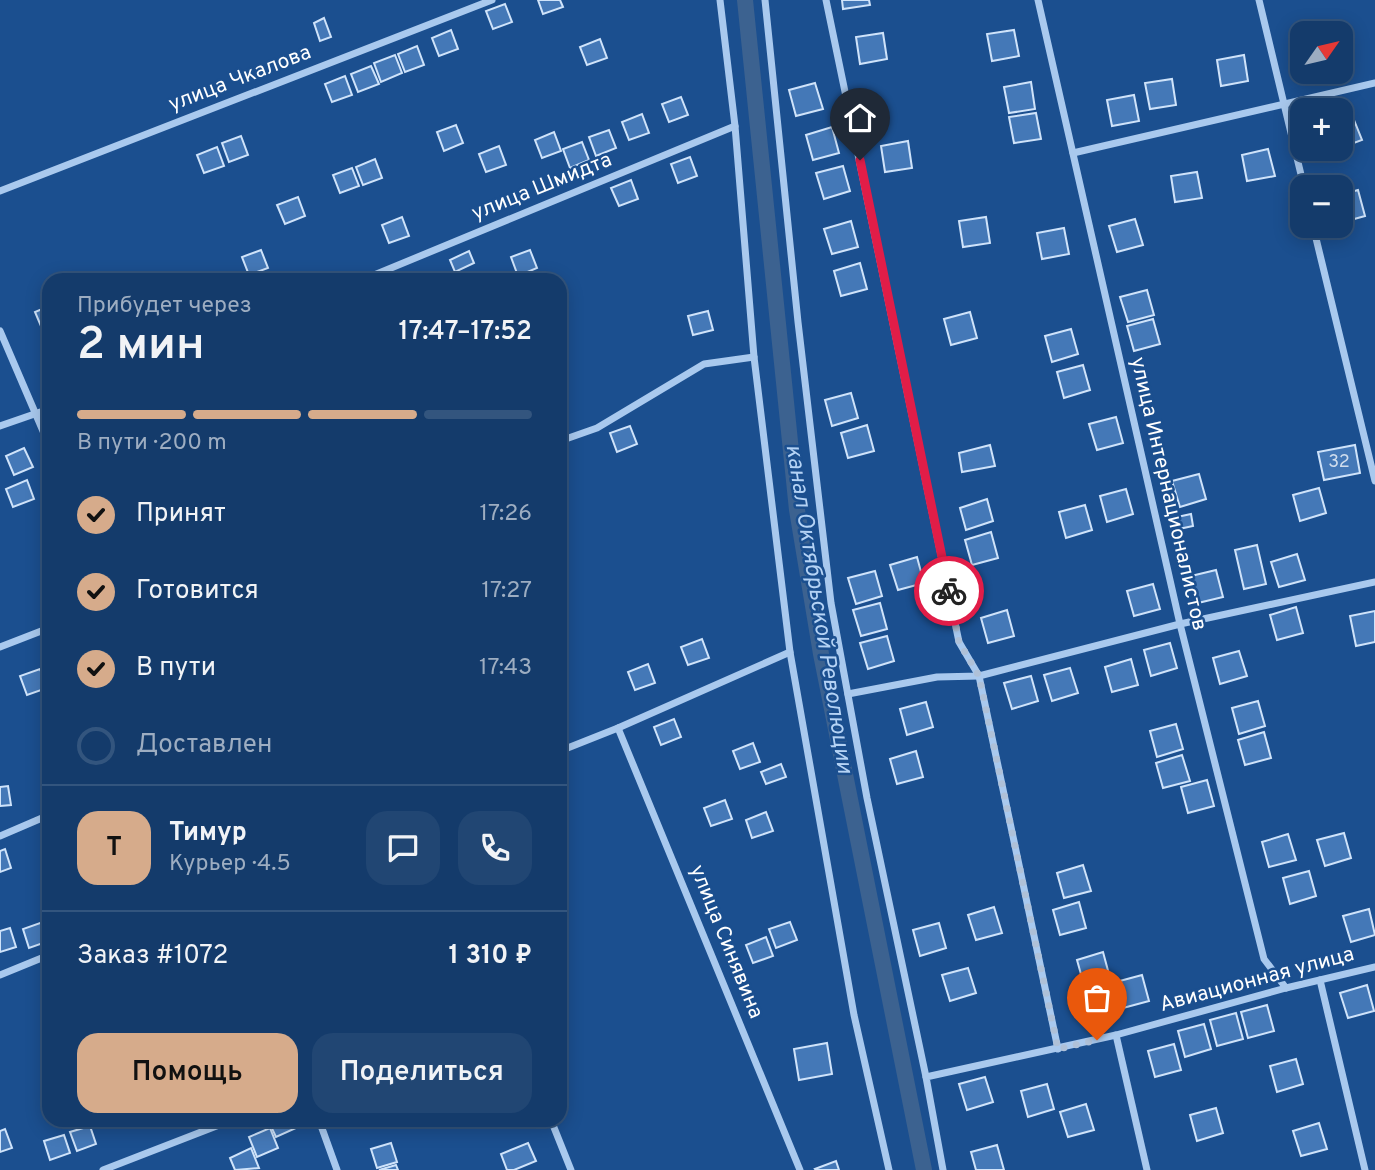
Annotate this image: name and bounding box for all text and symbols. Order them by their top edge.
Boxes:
north arrow [1290,21,1353,84]
map controls [1290,21,1353,238]
street label: улица Чкалова [165,39,315,119]
pin [830,88,890,160]
button: + [1290,98,1353,161]
icon: home [841,99,879,137]
street label: улица Шмидта [468,147,616,227]
button: − [1290,175,1353,238]
text: Прибудет через [77,292,252,321]
text: 17:47–17:52 [399,316,532,349]
text: 2 мин [77,317,205,376]
street label: улица Интернационалистов [1123,355,1213,633]
text: В пути · 200 m [77,429,227,458]
water label: канал Октябрьской Революции [778,442,858,776]
house number: 32 [1328,451,1350,474]
icon: check [77,496,115,534]
text: Принят [136,498,226,531]
text: 17:26 [479,500,532,529]
courier [914,556,984,626]
icon: bike [930,572,968,610]
icon: check [77,573,115,611]
text: Готовится [136,575,259,608]
text: 17:27 [481,577,532,606]
icon: check [77,650,115,688]
text: В пути [136,652,216,685]
text: 17:43 [479,654,532,683]
text: Доставлен [136,729,272,762]
button: chat [366,811,440,885]
button: phone [458,811,532,885]
text: Тимур [169,817,247,850]
text: Т [106,832,122,865]
text: Курьер · 4.5 [169,850,291,879]
street label: улица Синявина [683,861,769,1023]
text: Заказ #1072 [77,940,228,973]
text: 1 310 ₽ [448,940,532,973]
street label: Авиационная улица [1157,941,1357,1019]
pin [1067,968,1127,1040]
icon: bag [1078,979,1116,1017]
button: Помощь [77,1033,298,1113]
button: Поделиться [312,1033,532,1113]

